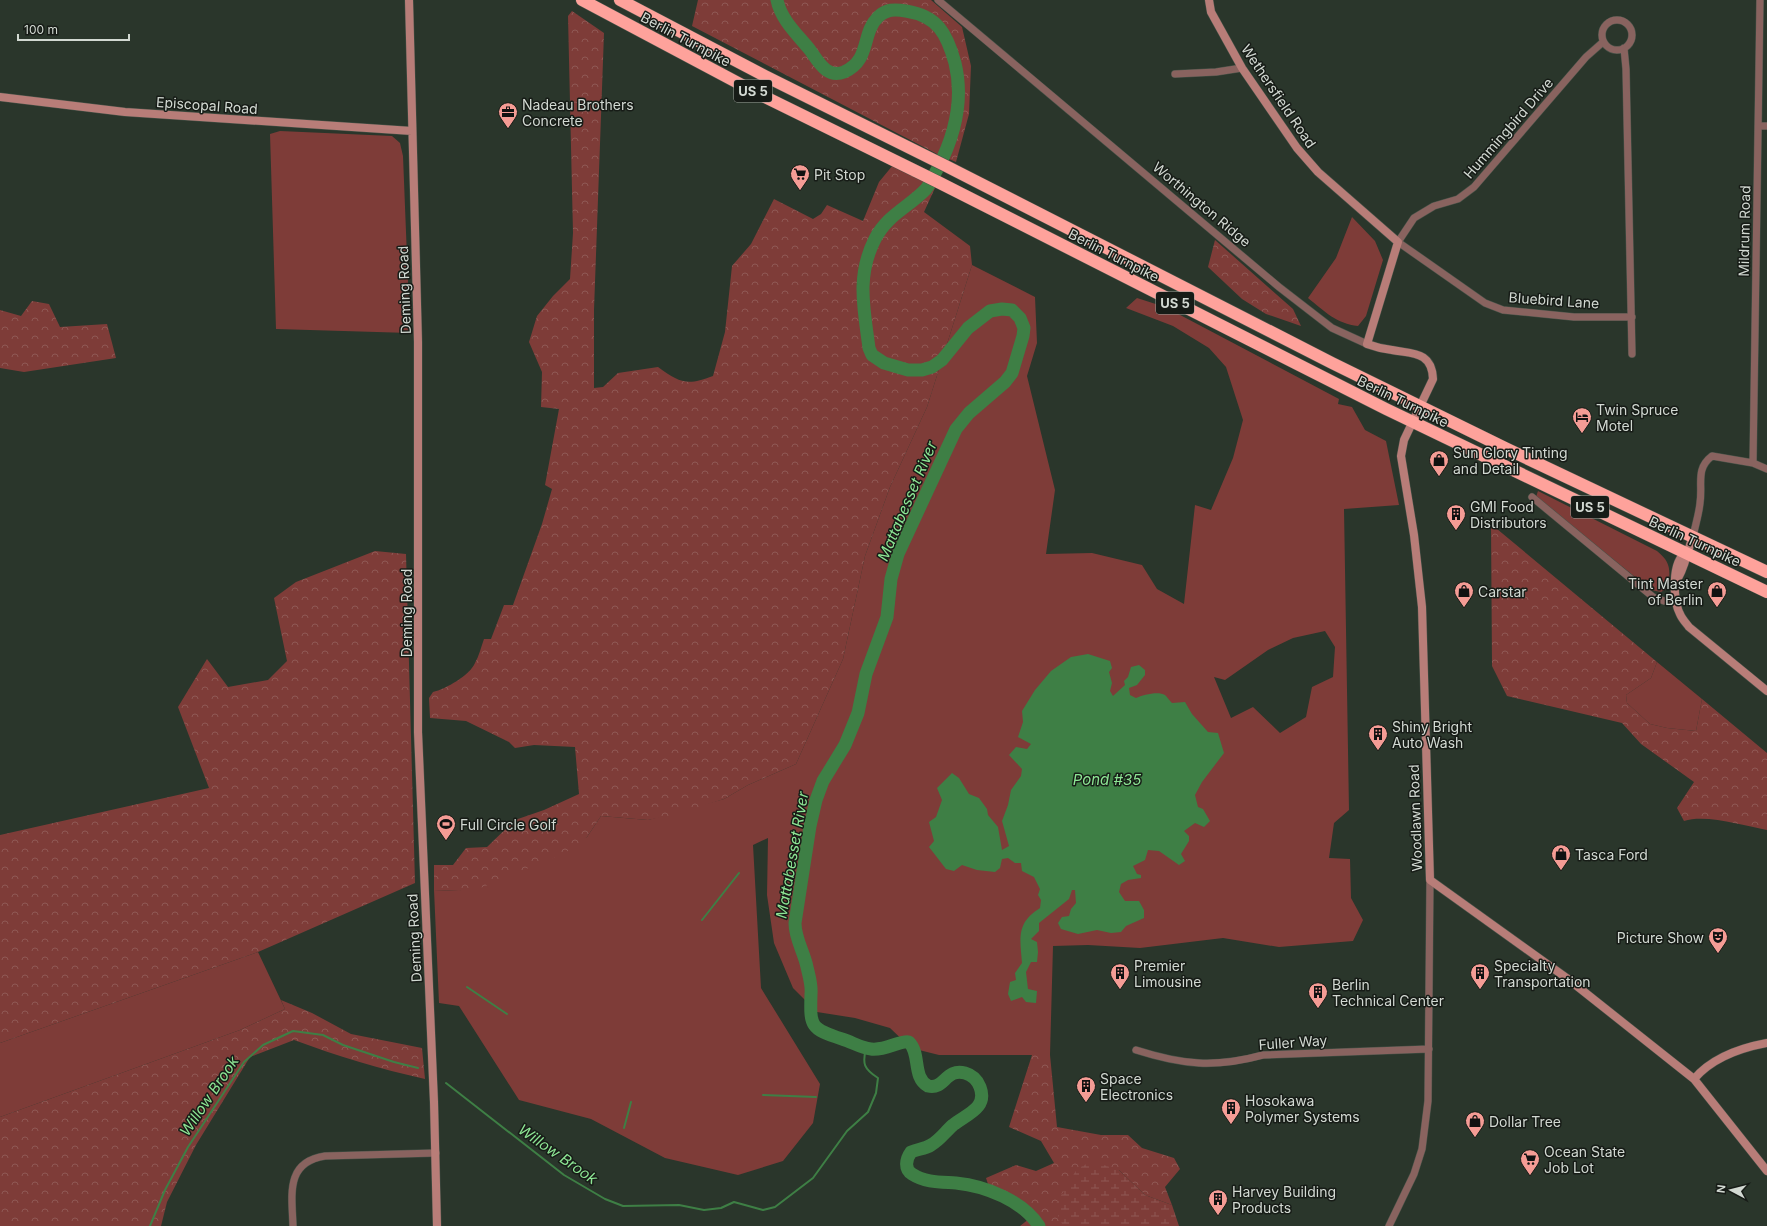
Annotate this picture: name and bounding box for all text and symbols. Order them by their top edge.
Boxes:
street label: Berlin Turnpike [638,8,734,70]
scale bar [18,16,129,42]
text: 100 m [24,22,58,37]
street label: Wethersfield Road [1238,41,1320,151]
street label: Hummingbird Drive [1460,74,1556,182]
road number: US 5 [734,80,772,102]
street label: Episcopal Road [156,93,258,117]
place label: Nadeau Brothers Concrete [522,96,634,129]
office icon: Nadeau Brothers Concrete [497,101,519,129]
street label: Worthington Ridge [1149,158,1255,250]
supermarket icon: Pit Stop [789,163,811,191]
place label: Pit Stop [814,166,865,183]
street label: Mildrum Road [1735,185,1753,277]
street label: Berlin Turnpike [1066,225,1162,285]
street label: Deming Road [394,245,414,335]
street label: Bluebird Lane [1508,288,1600,312]
road number: US 5 [1156,292,1194,314]
street label: Berlin Turnpike [1355,372,1451,430]
place label: Twin Spruce Motel [1596,401,1678,434]
hotel icon: Twin Spruce Motel [1571,406,1593,434]
water label: Mattabesset River [873,438,941,564]
place label: Sun Glory Tinting and Detail [1453,444,1568,477]
shop icon: Sun Glory Tinting and Detail [1428,449,1450,477]
road number: US 5 [1571,496,1609,518]
place label: GMI Food Distributors [1470,498,1547,531]
building icon: GMI Food Distributors [1445,503,1467,531]
street label: Berlin Turnpike [1646,512,1744,570]
street label: Deming Road [398,569,415,657]
place label: Tint Master of Berlin [1628,575,1703,608]
shop icon: Carstar [1453,580,1475,608]
shop icon: Tint Master of Berlin [1706,580,1728,608]
place label: Carstar [1478,583,1527,600]
place label: Shiny Bright Auto Wash [1392,718,1472,751]
building icon: Shiny Bright Auto Wash [1367,723,1389,751]
street label: Woodlawn Road [1405,764,1425,872]
water label: Pond #35 [1073,770,1141,789]
water label: Mattabesset River [771,790,813,920]
sports icon: Full Circle Golf [435,813,457,841]
place label: Full Circle Golf [460,816,556,833]
shop icon: Tasca Ford [1550,843,1572,871]
place label: Tasca Ford [1575,846,1648,863]
street label: Deming Road [403,893,425,983]
theatre icon: Picture Show [1707,926,1729,954]
place label: Picture Show [1617,929,1704,946]
place label: Premier Limousine [1134,957,1201,990]
place label: Specialty Transportation [1494,957,1591,990]
building icon: Premier Limousine [1109,962,1131,990]
building icon: Specialty Transportation [1469,962,1491,990]
place label: Berlin Technical Center [1332,976,1444,1009]
building icon: Berlin Technical Center [1307,981,1329,1009]
street label: Fuller Way [1258,1031,1328,1053]
water label: Willow Brook [175,1052,243,1140]
place label: Space Electronics [1100,1070,1173,1103]
building icon: Space Electronics [1075,1075,1097,1103]
place label: Hosokawa Polymer Systems [1245,1092,1360,1125]
building icon: Hosokawa Polymer Systems [1220,1097,1242,1125]
shop icon: Dollar Tree [1464,1110,1486,1138]
place label: Dollar Tree [1489,1113,1561,1130]
water label: Willow Brook [515,1120,602,1189]
place label: Ocean State Job Lot [1544,1143,1625,1176]
supermarket icon: Ocean State Job Lot [1519,1148,1541,1176]
north arrow [1711,1170,1751,1210]
place label: Harvey Building Products [1232,1183,1336,1216]
text: N [1714,1184,1729,1194]
building icon: Harvey Building Products [1207,1188,1229,1216]

